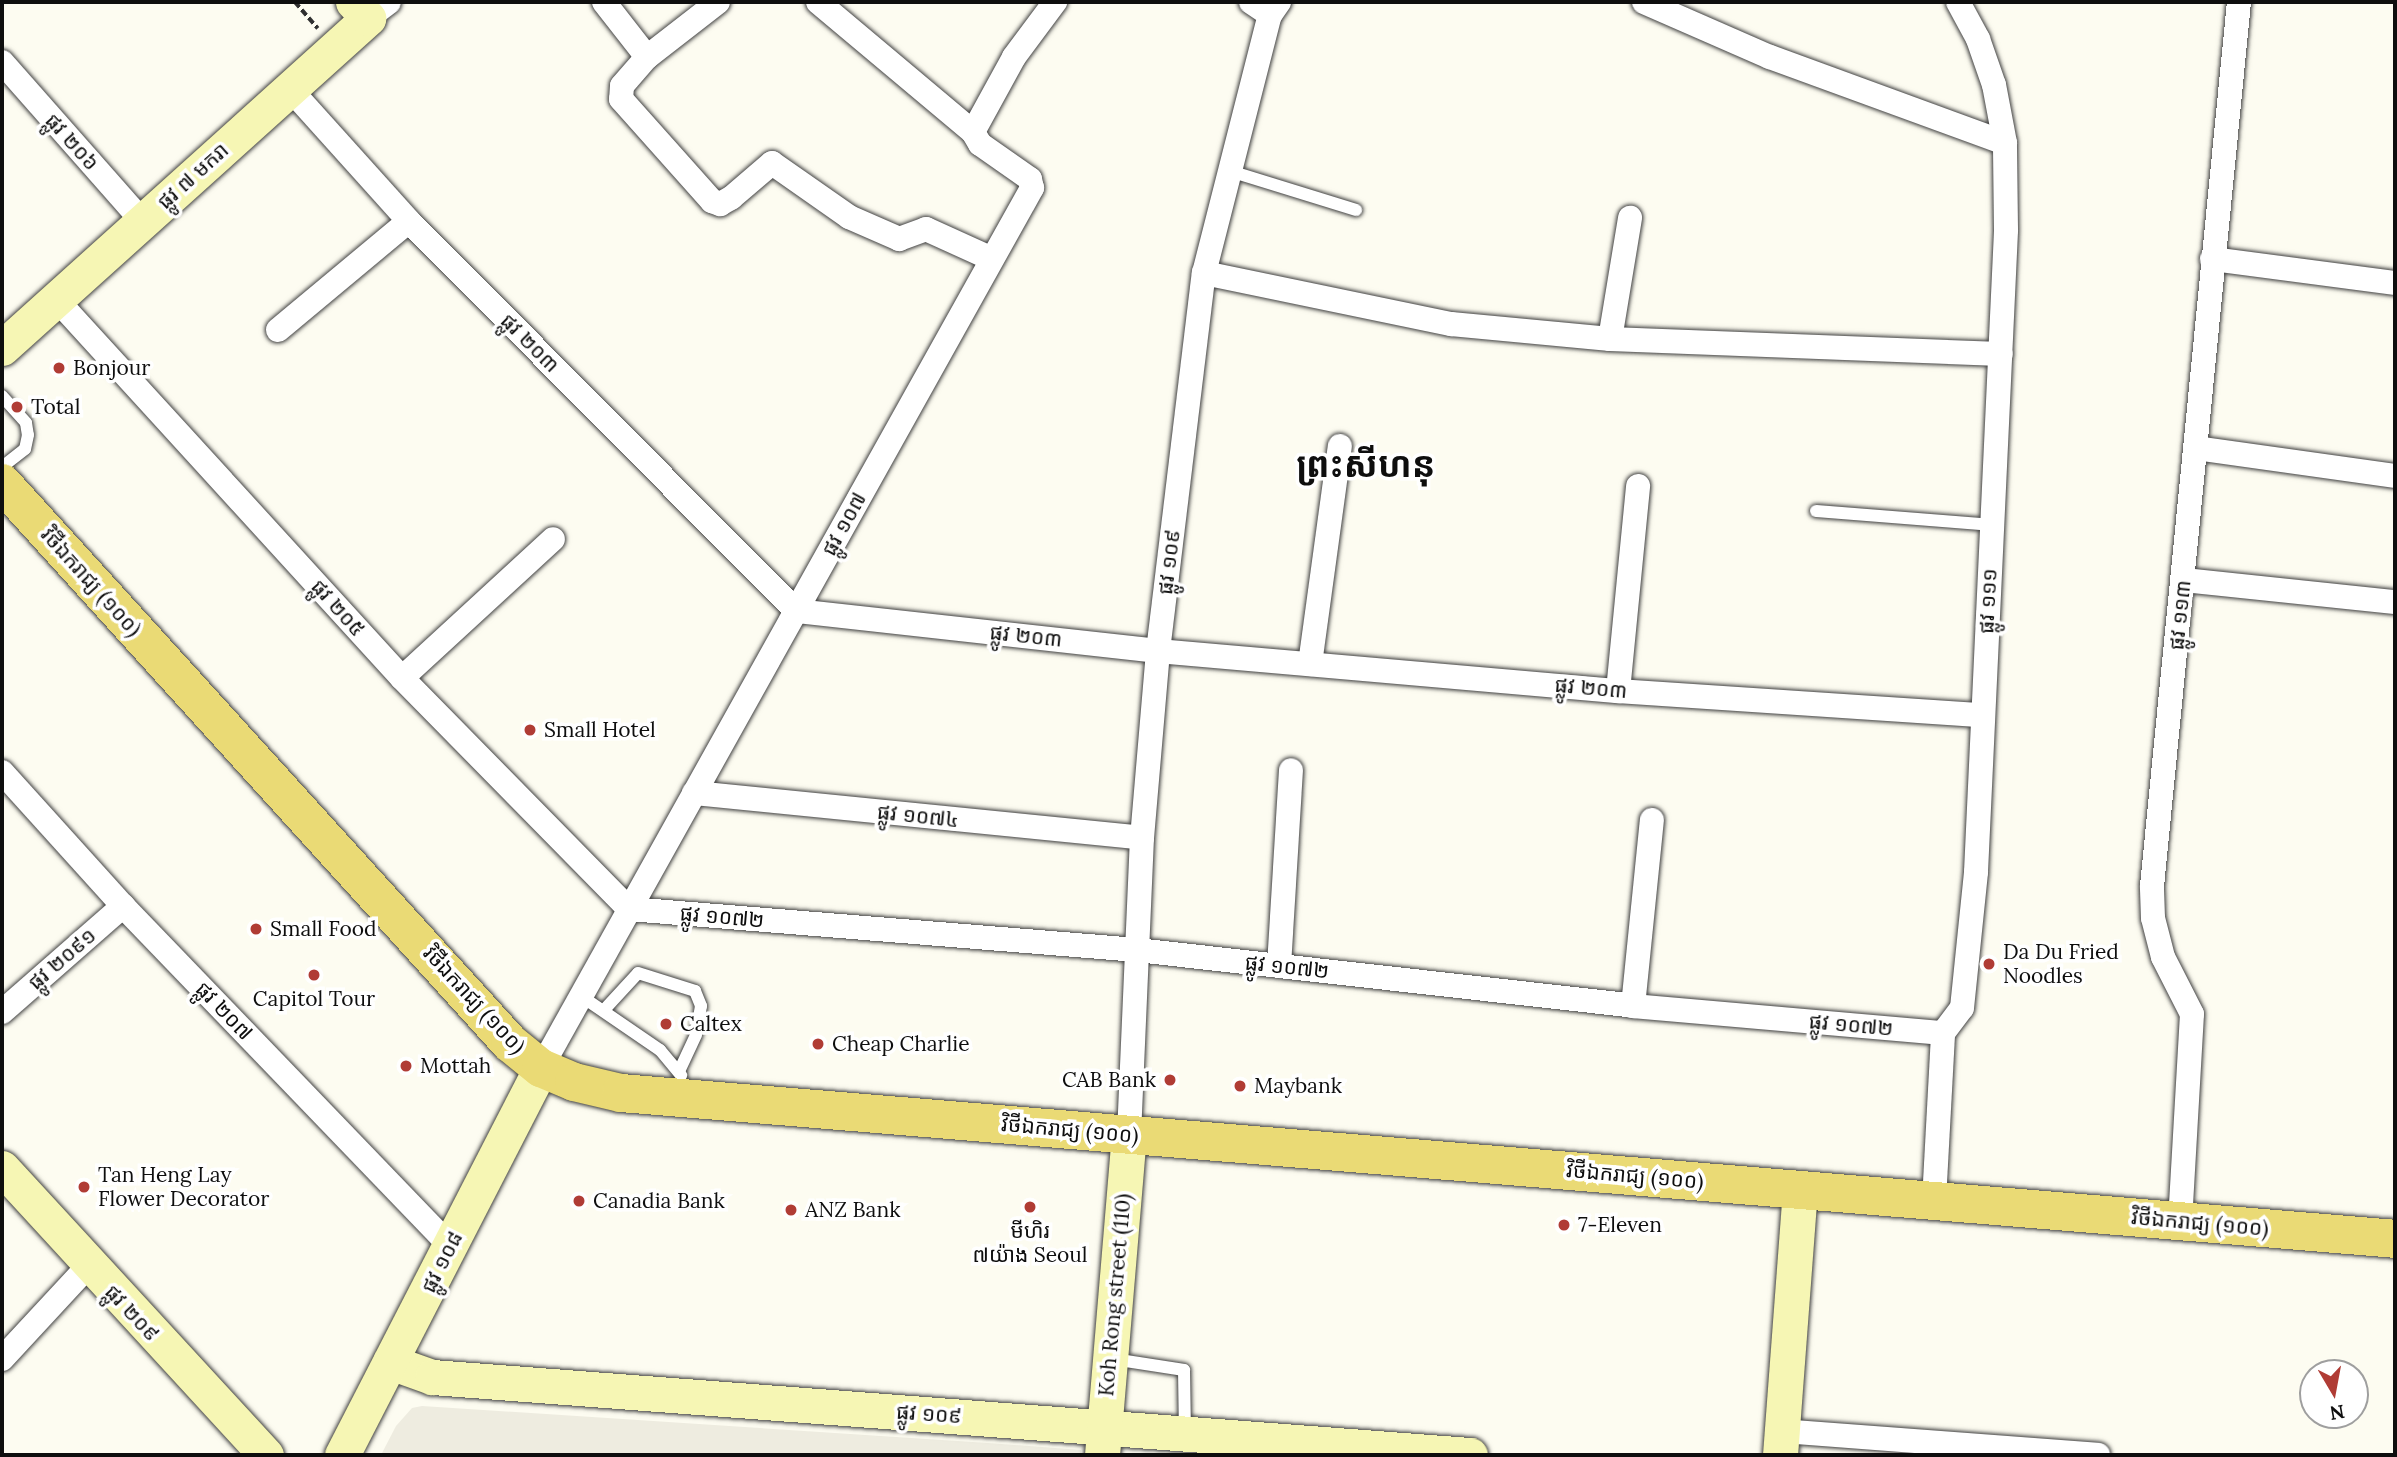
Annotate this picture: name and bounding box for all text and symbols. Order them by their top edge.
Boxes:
street label: ផ្លូវ ២០៦ [40,108,104,176]
street label: ផ្លូវ ៧ មករា [152,137,234,215]
street label: ផ្លូវ ២០៣ [495,308,565,378]
place label: Bonjour [73,355,150,381]
marker: Bonjour [51,360,67,376]
place label: Total [31,394,80,420]
marker: Total [9,399,25,415]
district label: ព្រះសីហនុ [1297,444,1435,486]
street label: ផ្លូវ ១០៧ [816,488,872,560]
street label: វិថីឯករាជ្យ (១០០) [36,522,146,642]
street label: ផ្លូវ ១០៩ [1152,528,1186,596]
street label: ផ្លូវ ១១១ [1974,568,2002,634]
street label: ផ្លូវ ២០៥ [306,574,370,642]
street label: ផ្លូវ ១១៣ [2164,579,2196,651]
street label: ផ្លូវ ២០៣ [988,620,1064,652]
street label: ផ្លូវ ២០៣ [1554,672,1628,704]
place label: Small Hotel [544,717,656,743]
marker: Small Hotel [522,722,538,738]
street label: ផ្លូវ ១០៧៤ [876,799,960,833]
street label: ផ្លូវ ១០៧២ [679,901,765,933]
place label: Small Food [270,916,377,942]
marker: Small Food [248,921,264,937]
street label: ផ្លូវ ២០៩១ [23,923,101,995]
place label: Da Du Fried Noodles [2003,939,2119,989]
street label: វិថីឯករាជ្យ (១០០) [418,941,530,1059]
street label: ផ្លូវ ១០៧២ [1244,950,1330,984]
marker: Da Du Fried Noodles [1981,956,1997,972]
marker: Capitol Tour [306,967,322,983]
street label: ផ្លូវ ២០៧ [190,977,258,1045]
place label: Capitol Tour [253,986,375,1012]
street label: ផ្លូវ ១០៧២ [1808,1009,1894,1041]
place label: Caltex [680,1011,742,1037]
marker: Caltex [658,1016,674,1032]
place label: Cheap Charlie [832,1031,970,1057]
marker: Cheap Charlie [810,1036,826,1052]
place label: Mottah [420,1053,491,1079]
marker: Mottah [398,1058,414,1074]
place label: CAB Bank [1062,1067,1156,1093]
marker: CAB Bank [1162,1072,1178,1088]
place label: Maybank [1254,1073,1342,1099]
marker: Maybank [1232,1078,1248,1094]
street label: វិថីឯករាជ្យ (១០០) [1000,1111,1140,1149]
street label: វិថីឯករាជ្យ (១០០) [1565,1157,1705,1195]
place label: Tan Heng Lay Flower Decorator [98,1162,269,1212]
marker: Tan Heng Lay Flower Decorator [76,1179,92,1195]
place label: Canadia Bank [593,1188,725,1214]
marker: Canadia Bank [571,1193,587,1209]
street label: Koh Rong street (110) [1094,1193,1136,1397]
place label: ANZ Bank [805,1197,900,1223]
marker: មីហិរ ៧យ៉ាង Seoul [1022,1199,1038,1215]
marker: ANZ Bank [783,1202,799,1218]
street label: វិថីឯករាជ្យ (១០០) [2130,1204,2270,1242]
place label: 7-Eleven [1578,1212,1662,1238]
marker: 7-Eleven [1556,1217,1572,1233]
place label: មីហិរ ៧យ៉ាង Seoul [972,1218,1088,1268]
street label: ផ្លូវ ១០៨ [416,1227,468,1297]
street label: ផ្លូវ ២០៩ [100,1279,164,1347]
north arrow [2299,1359,2369,1429]
street label: ផ្លូវ ១០៩ [895,1399,963,1429]
text: N [2328,1400,2347,1426]

